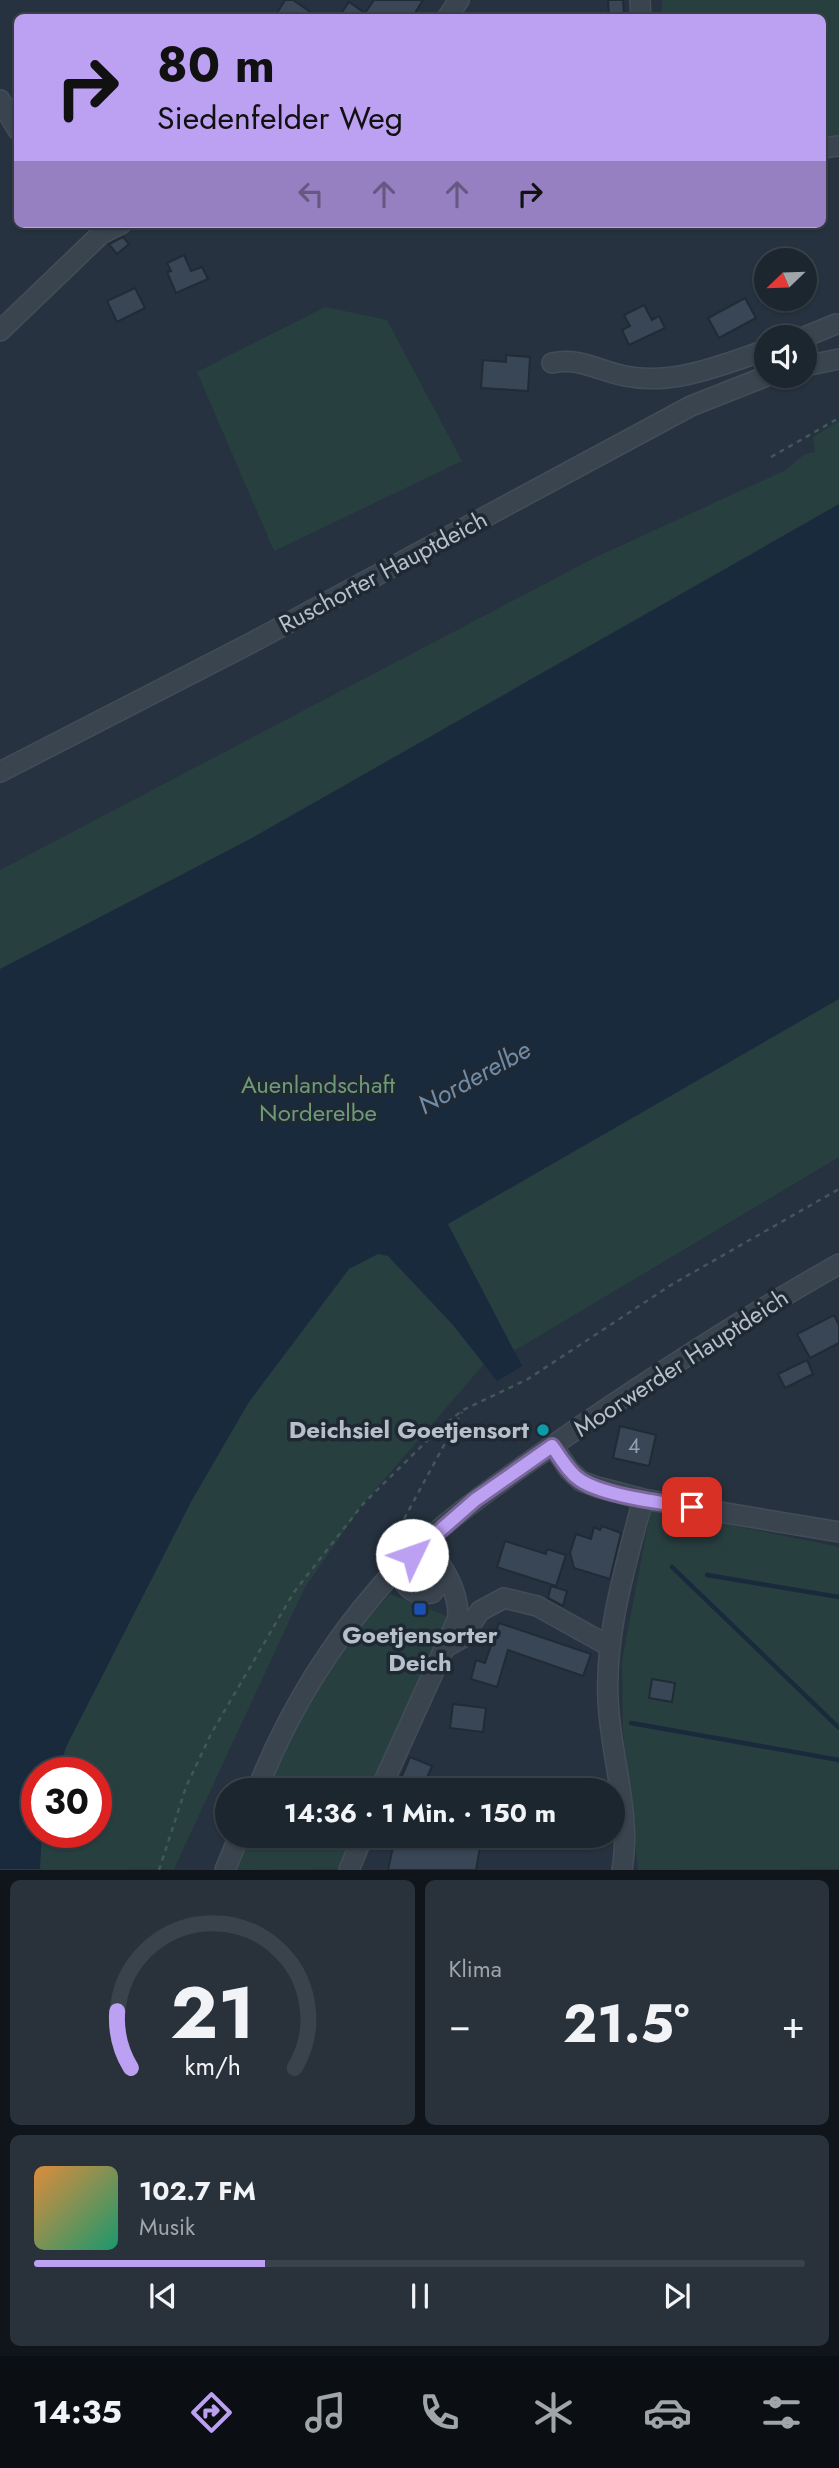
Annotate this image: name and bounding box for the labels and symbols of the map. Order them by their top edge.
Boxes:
north arrow [754,248,817,312]
street label: Ruschorter Hauptdeich [272,502,493,641]
water label: Norderelbe [411,1030,537,1124]
park label: Auenlandschaft Norderelbe [241,1067,395,1130]
street label: Moorwerder Hauptdeich [566,1280,795,1445]
place label: Deichsiel Goetjensort [289,1412,529,1447]
marker: Deichsiel Goetjensort [535,1422,551,1438]
house number: 4 [628,1431,640,1461]
pin [662,1477,722,1537]
position arrow [375,1518,449,1592]
marker: Goetjensorter Deich [412,1601,428,1617]
place label: Goetjensorter Deich [342,1617,498,1680]
speed limit sign: 30 [21,1757,112,1848]

